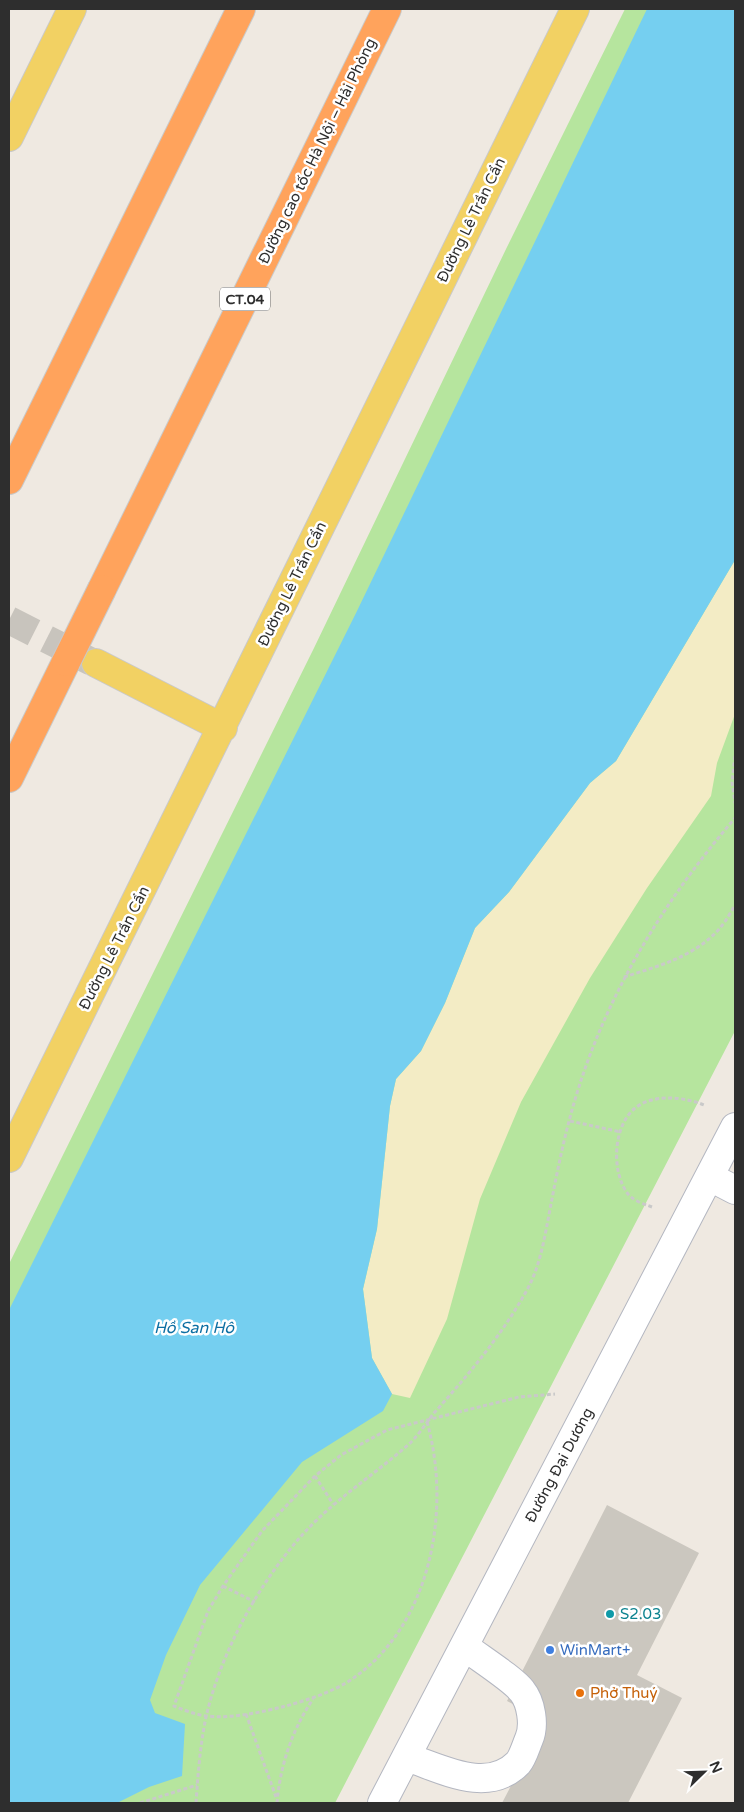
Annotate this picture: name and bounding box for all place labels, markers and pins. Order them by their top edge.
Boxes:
place label: S2.03 [620,1605,661,1623]
marker: S2.03 [604,1608,616,1620]
place label: WinMart+ [560,1641,631,1659]
marker: WinMart+ [544,1644,556,1656]
place label: Phở Thuý [590,1684,657,1702]
marker: Phở Thuý [574,1687,586,1699]

